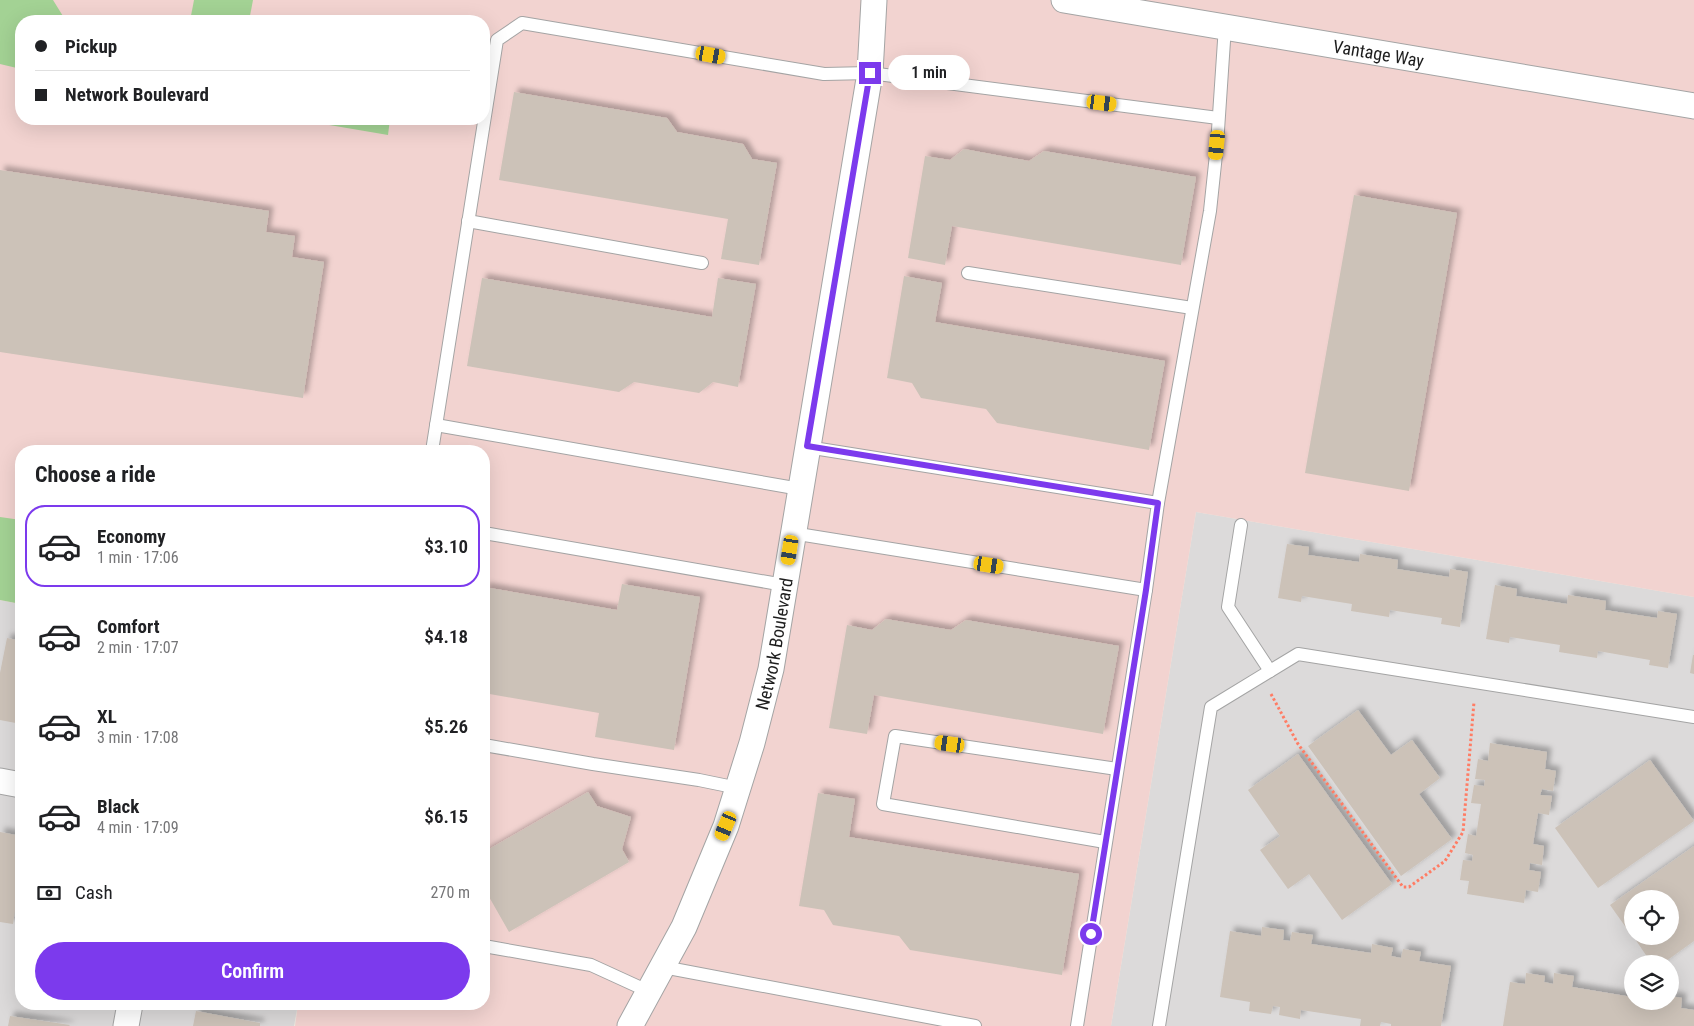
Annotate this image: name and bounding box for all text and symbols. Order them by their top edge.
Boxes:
text: Pickup [65,35,117,58]
street label: Vantage Way [1332,35,1426,71]
car [694,45,727,65]
callout: 1 min [888,56,970,90]
route end [859,62,881,84]
text: 1 min [911,63,947,82]
text: Network Boulevard [65,83,209,106]
car [1086,94,1117,112]
car [1207,129,1226,161]
text: Choose a ride [35,462,156,487]
icon: car [37,524,82,569]
text: Economy [97,525,166,548]
car [780,534,799,566]
text: $3.10 [424,535,468,558]
text: 1 min · 17:06 [97,548,179,567]
car [973,555,1004,575]
street label: Network Boulevard [751,576,797,712]
icon: car [37,614,82,659]
text: Comfort [97,615,160,638]
text: $4.18 [424,625,468,648]
text: 2 min · 17:07 [97,638,179,657]
icon: car [37,704,82,749]
text: XL [97,705,117,728]
text: $5.26 [424,715,468,738]
text: 3 min · 17:08 [97,728,179,747]
car [934,734,965,754]
icon: car [37,794,82,839]
text: Black [97,795,139,818]
text: $6.15 [424,805,468,828]
car [713,809,738,843]
text: 4 min · 17:09 [97,818,179,837]
icon: cash [35,879,63,907]
text: Cash [75,881,113,904]
text: 270 m [431,883,470,902]
map controls [1624,890,1679,1010]
button: locate [1624,890,1679,945]
route start [1080,923,1102,945]
button: Confirm [35,942,470,1000]
button: layers [1624,955,1679,1010]

